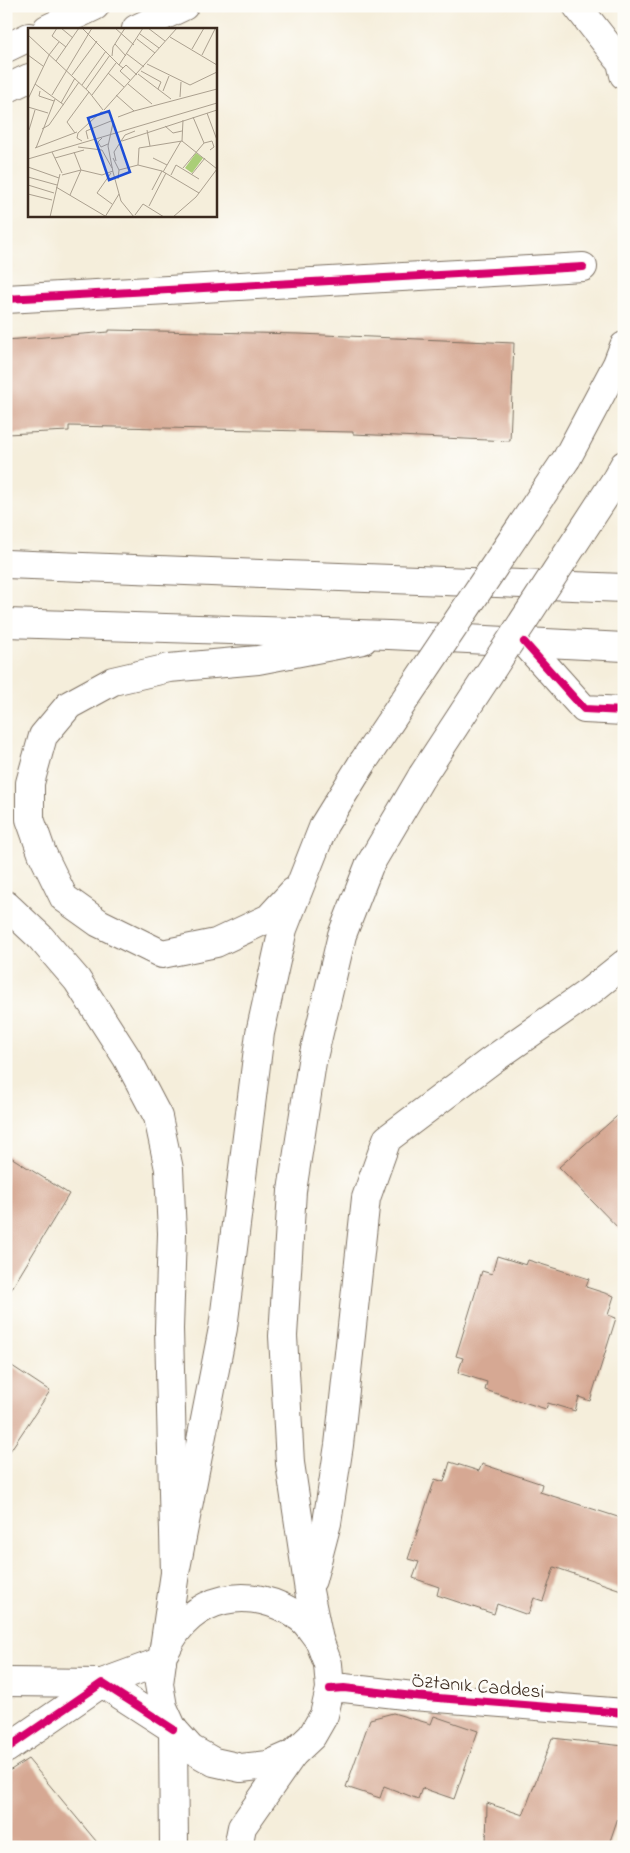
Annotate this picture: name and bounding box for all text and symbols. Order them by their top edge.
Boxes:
inset map [28,28,216,216]
street label: Öztanık Caddesi [410,1667,545,1708]

